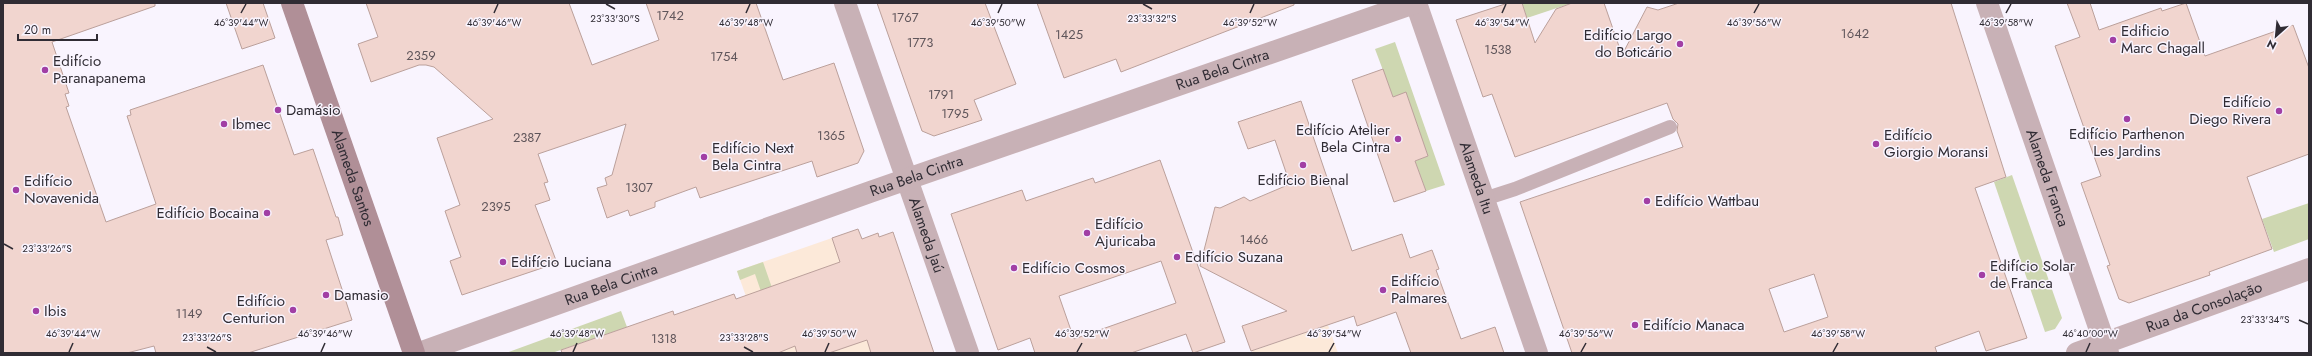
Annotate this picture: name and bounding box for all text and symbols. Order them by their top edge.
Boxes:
house number: 1742 [656,6,684,25]
house number: 1767 [892,8,919,27]
text: 23°33'30"S [590,11,640,26]
text: 23°33'32"S [1128,11,1177,26]
text: 46°39'44"W [214,15,268,30]
text: 46°39'46"W [467,15,521,30]
text: 46°39'48"W [719,15,773,30]
text: 46°39'50"W [971,15,1025,30]
text: 46°39'52"W [1223,15,1277,30]
text: 46°39'54"W [1475,15,1529,30]
text: 46°39'56"W [1727,15,1781,30]
text: 46°39'58"W [1979,15,2033,30]
scale bar [18,16,97,42]
north arrow [2256,16,2296,56]
place label: Edificio Marc Chagall [2121,20,2205,59]
text: 20 m [24,21,51,39]
place label: Edifício Largo do Boticário [1584,24,1672,63]
house number: 1642 [1841,24,1869,43]
house number: 1425 [1055,25,1083,44]
house number: 1773 [907,33,933,52]
marker: Edificio Marc Chagall [2108,35,2118,45]
text: N [2264,36,2279,54]
marker: Edifício Largo do Boticário [1675,39,1685,49]
house number: 1538 [1484,40,1512,59]
street label: Rua Bela Cintra [1173,43,1272,96]
house number: 2359 [406,46,436,65]
house number: 1754 [710,47,738,66]
place label: Edifício Paranapanema [53,50,146,89]
marker: Edifício Paranapanema [40,65,50,75]
house number: 1791 [928,85,954,104]
place label: Edifício Diego Rivera [2189,91,2271,130]
place label: Damásio [286,99,341,121]
house number: 1795 [941,104,969,123]
marker: Damásio [273,105,283,115]
marker: Edifício Diego Rivera [2274,106,2284,116]
place label: Ibmec [232,113,271,135]
marker: Edifício Parthenon Les Jardins [2122,114,2132,124]
marker: Ibmec [219,119,229,129]
place label: Edifício Atelier Bela Cintra [1296,119,1391,158]
place label: Edifício Parthenon Les Jardins [2069,123,2185,162]
place label: Edifício Giorgio Moransi [1884,124,1988,163]
street label: Alameda Santos [326,126,380,229]
house number: 1365 [817,126,845,145]
street label: Alameda Franca [2020,126,2075,230]
house number: 2387 [513,128,541,147]
marker: Edifício Atelier Bela Cintra [1393,134,1403,144]
place label: Edifício Next Bela Cintra [712,137,794,176]
street label: Alameda Itu [1454,139,1499,217]
marker: Edifício Giorgio Moransi [1871,139,1881,149]
street label: Rua Bela Cintra [867,150,966,202]
marker: Edifício Next Bela Cintra [699,152,709,162]
marker: Edifício Bienal [1298,160,1308,170]
place label: Edifício Bienal [1257,169,1349,191]
place label: Edifício Novavenida [24,170,99,209]
house number: 1307 [625,178,653,197]
marker: Edifício Novavenida [11,185,21,195]
place label: Edifício Wattbau [1655,190,1759,212]
street label: Alameda Jaú [903,194,950,276]
marker: Edifício Wattbau [1642,196,1652,206]
house number: 2395 [481,197,511,216]
place label: Edifício Bocaina [156,202,259,224]
marker: Edifício Bocaina [262,208,272,218]
place label: Edifício Ajuricaba [1095,213,1156,252]
marker: Edifício Ajuricaba [1082,228,1092,238]
house number: 1466 [1240,230,1268,249]
text: 23°33'26"S [22,241,72,256]
place label: Edifício Suzana [1185,246,1283,268]
place label: Edifício Luciana [511,251,611,273]
marker: Edifício Suzana [1172,252,1182,262]
place label: Edifício Solar de Franca [1990,255,2076,294]
marker: Edifício Luciana [498,257,508,267]
place label: Edifício Cosmos [1022,257,1125,279]
street label: Rua Bela Cintra [562,258,661,311]
marker: Edifício Cosmos [1009,263,1019,273]
place label: Edifício Palmares [1391,270,1447,309]
marker: Edifício Solar de Franca [1977,270,1987,280]
street label: Rua da Consolação [2143,276,2265,338]
place label: Damasio [334,284,388,306]
marker: Edifício Palmares [1378,285,1388,295]
place label: Edifício Centurion [223,290,285,329]
marker: Damasio [321,290,331,300]
place label: Ibis [44,300,66,322]
house number: 1149 [176,304,202,323]
marker: Edifício Centurion [288,305,298,315]
marker: Ibis [31,306,41,316]
text: 23°33'34"S [2240,312,2290,327]
place label: Edifício Manaca [1643,314,1745,336]
marker: Edifício Manaca [1630,320,1640,330]
text: 46°39'44"W [46,326,100,341]
text: 46°39'46"W [298,326,352,341]
text: 46°39'48"W [550,326,604,341]
text: 46°39'50"W [802,326,856,341]
text: 46°39'52"W [1055,326,1109,341]
text: 46°39'54"W [1307,326,1361,341]
text: 46°39'56"W [1559,326,1613,341]
text: 46°39'58"W [1811,326,1865,341]
text: 46°40'00"W [2062,326,2118,341]
house number: 1318 [651,329,677,348]
text: 23°33'26"S [182,330,232,345]
text: 23°33'28"S [720,330,769,345]

